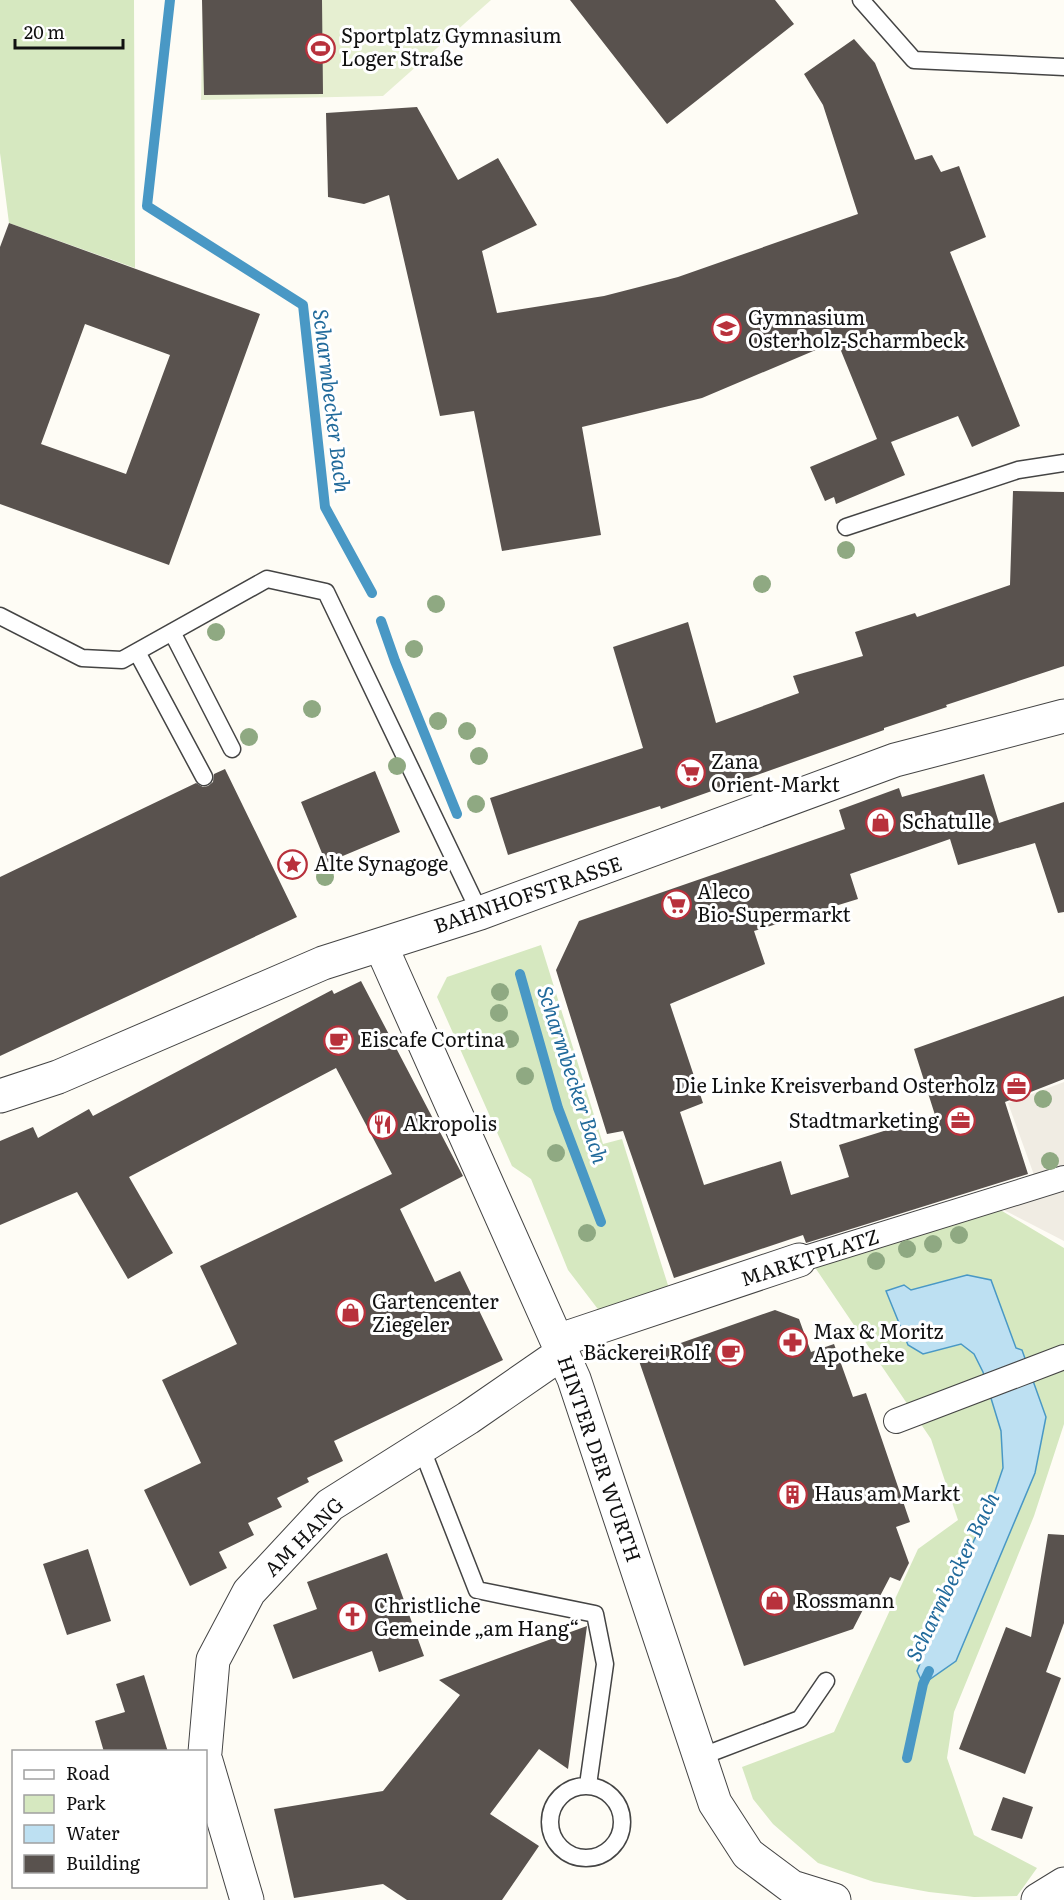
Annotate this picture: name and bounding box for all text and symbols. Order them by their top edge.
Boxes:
scale bar [15,12,123,50]
text: 20 m [24,18,65,45]
place label: Sportplatz Gymnasium Loger Straße [341,19,562,72]
sports icon: Sportplatz Gymnasium Loger Straße [304,32,336,64]
place label: Gymnasium Osterholz-Scharmbeck [748,301,966,354]
water label: Scharmbecker Bach [307,307,360,495]
school or university icon: Gymnasium Osterholz-Scharmbeck [711,313,743,345]
place label: Zana Orient-Markt [711,745,840,798]
supermarket icon: Zana Orient-Markt [674,757,706,789]
place label: Schatulle [902,805,991,835]
shop icon: Schatulle [865,806,897,838]
place label: Alte Synagoge [314,847,448,877]
street label: BAHNHOFSTRASSE [429,847,625,939]
place icon: Alte Synagoge [277,848,309,880]
place label: Aleco Bio-Supermarkt [697,875,851,928]
supermarket icon: Aleco Bio-Supermarkt [660,888,692,920]
water label: Scharmbecker Bach [531,981,618,1168]
place label: Eiscafe Cortina [360,1023,505,1053]
cafe icon: Eiscafe Cortina [323,1024,355,1056]
place label: Die Linke Kreisverband Osterholz [675,1069,995,1099]
office icon: Die Linke Kreisverband Osterholz [1000,1070,1032,1102]
place label: Stadtmarketing [789,1104,940,1134]
office icon: Stadtmarketing [944,1105,976,1137]
place label: Akropolis [403,1107,497,1137]
restaurant icon: Akropolis [366,1108,398,1140]
street label: MARKTPLATZ [736,1220,882,1293]
place label: Gartencenter Ziegeler [372,1285,499,1338]
shop icon: Gartencenter Ziegeler [335,1297,367,1329]
place label: Max & Moritz Apotheke [813,1315,944,1368]
pharmacy icon: Max & Moritz Apotheke [776,1327,808,1359]
place label: Bäckerei Rolf [583,1336,711,1366]
cafe icon: Bäckerei Rolf [714,1337,746,1369]
street label: HINTER DER WURTH [551,1351,650,1566]
place label: Haus am Markt [814,1477,960,1507]
building icon: Haus am Markt [777,1478,809,1510]
water label: Scharmbecker Bach [896,1485,1006,1666]
street label: AM HANG [256,1489,349,1582]
place label: Rossmann [795,1584,895,1614]
shop icon: Rossmann [758,1585,790,1617]
place label: Christliche Gemeinde „am Hang“ [374,1589,580,1642]
church icon: Christliche Gemeinde „am Hang“ [337,1601,369,1633]
legend [12,1750,207,1888]
text: Road [66,1759,110,1786]
text: Park [66,1789,107,1816]
text: Water [66,1819,120,1846]
text: Building [66,1849,141,1876]

